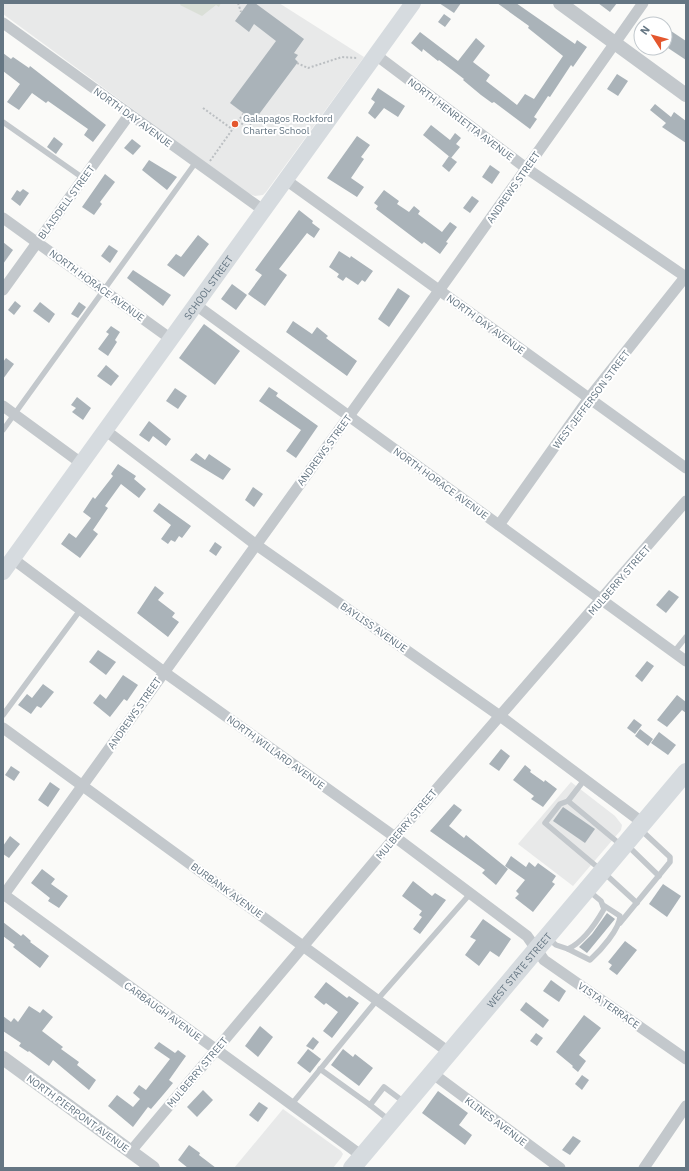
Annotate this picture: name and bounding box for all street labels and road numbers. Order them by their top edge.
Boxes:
street label: NORTH HENRIETTA AVENUE [405,75,516,164]
street label: NORTH DAY AVENUE [91,85,175,150]
street label: ANDREWS STREET [484,149,543,226]
street label: BLAISDELL STREET [35,163,98,242]
street label: NORTH HORACE AVENUE [47,247,147,324]
street label: SCHOOL STREET [181,253,236,322]
street label: NORTH DAY AVENUE [444,292,528,357]
street label: WEST JEFFERSON STREET [550,347,633,451]
street label: ANDREWS STREET [294,412,355,488]
street label: NORTH HORACE AVENUE [391,445,491,522]
street label: MULBERRY STREET [586,543,653,618]
street label: BAYLISS AVENUE [338,600,410,655]
street label: ANDREWS STREET [105,675,164,752]
street label: NORTH WILLARD AVENUE [224,712,327,792]
street label: MULBERRY STREET [373,786,440,862]
street label: BURBANK AVENUE [188,860,265,921]
street label: WEST STATE STREET [484,930,555,1011]
street label: CARBAUGH AVENUE [121,979,204,1044]
street label: VISTA TERRACE [575,979,642,1032]
street label: MULBERRY STREET [164,1034,231,1110]
street label: NORTH PIERPONT AVENUE [24,1072,132,1155]
street label: KLINES AVENUE [462,1094,529,1149]

